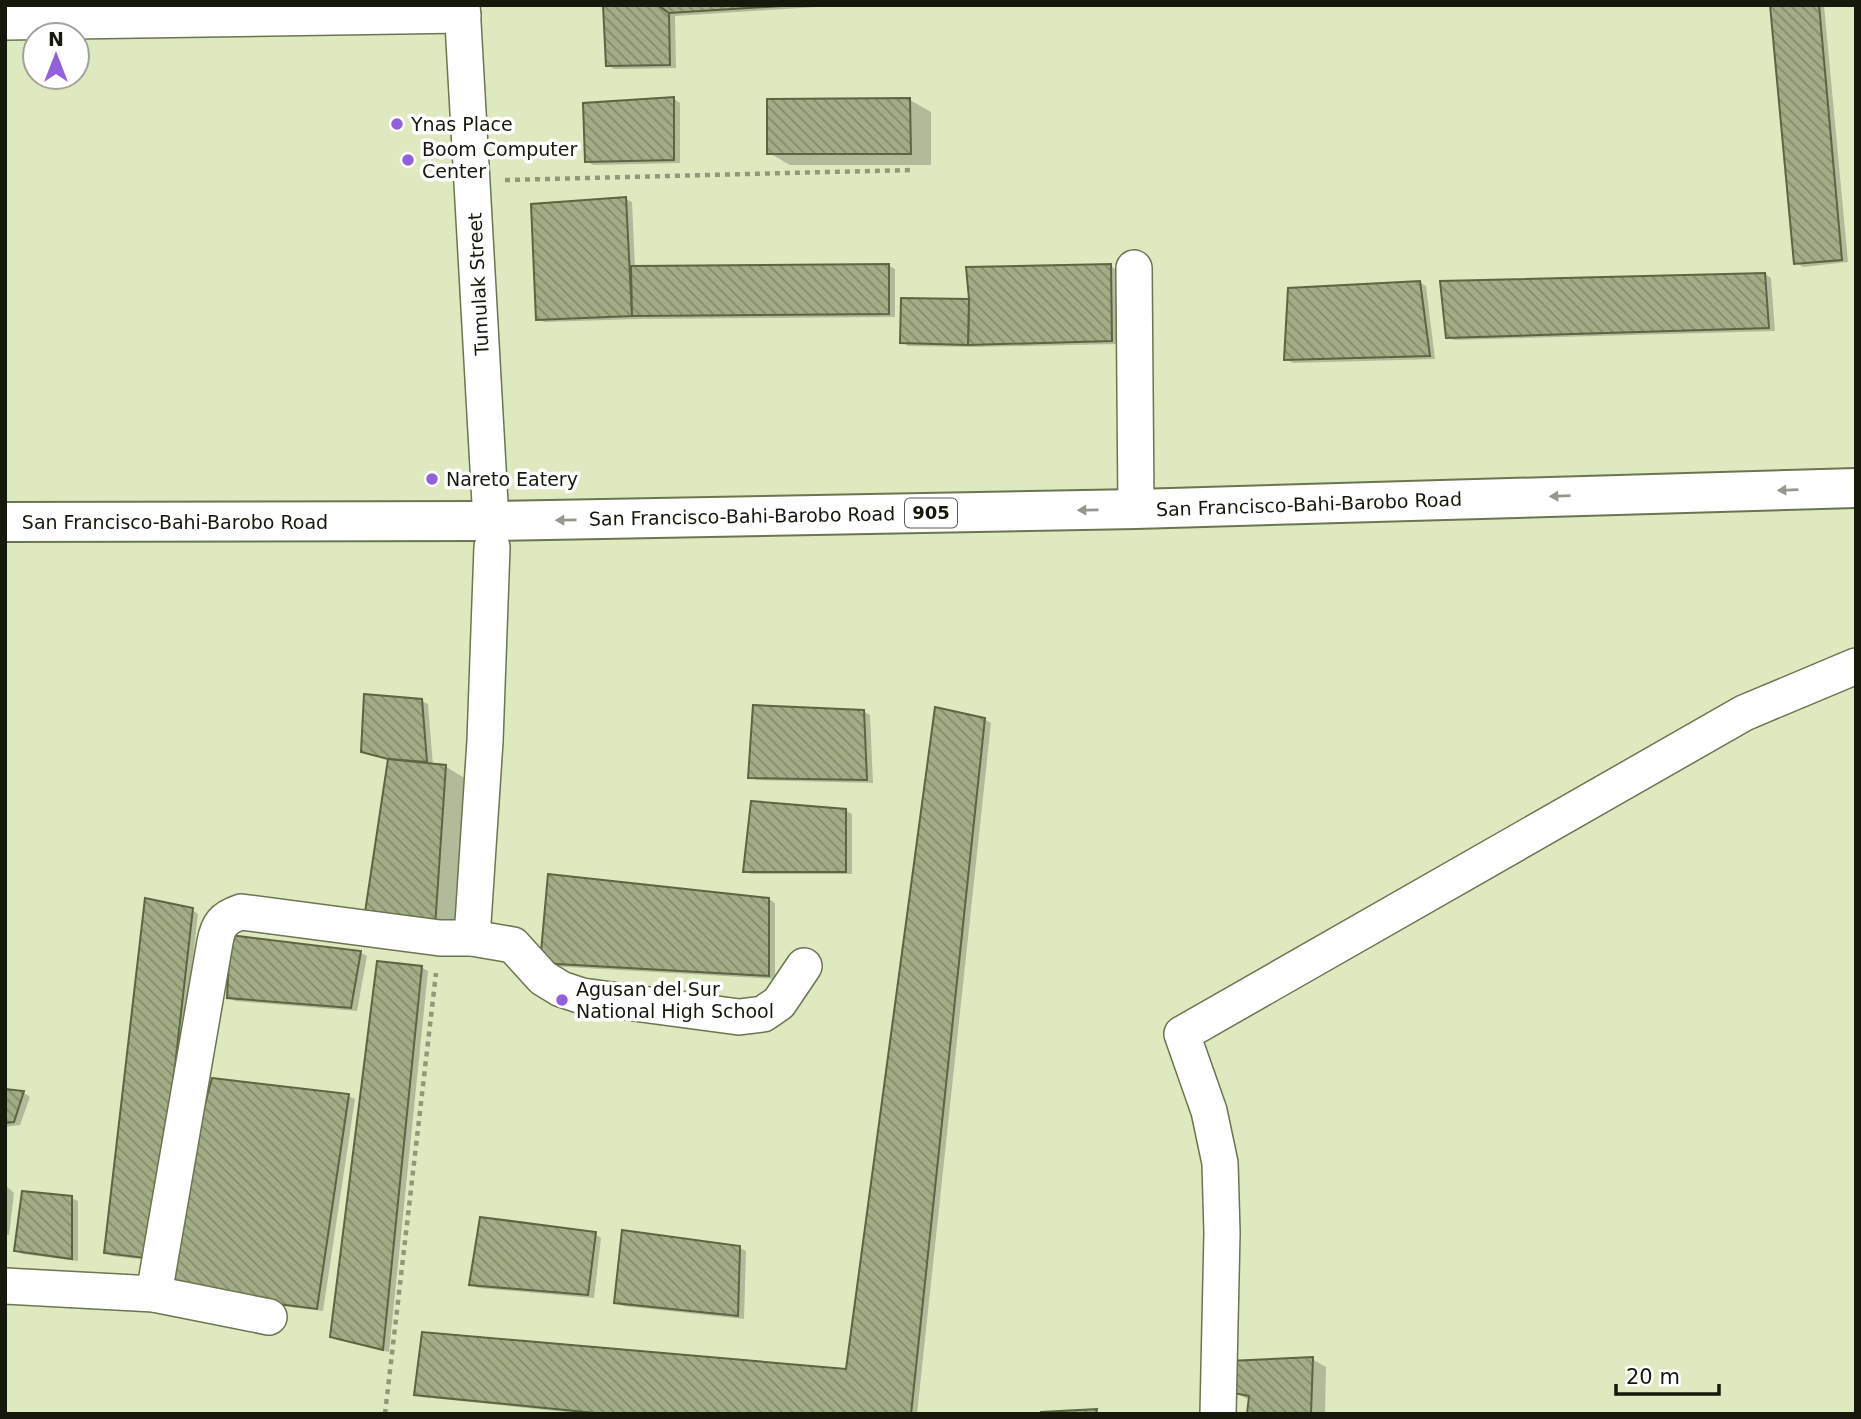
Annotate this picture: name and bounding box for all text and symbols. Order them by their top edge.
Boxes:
north arrow [21,21,91,91]
text: N [48,28,64,50]
place label: Ynas Place [410,113,513,135]
marker: Ynas Place [389,116,405,132]
place label: Boom Computer Center [422,138,577,182]
marker: Boom Computer Center [400,152,416,168]
street label: Tumulak Street [463,212,493,357]
place label: Nareto Eatery [446,468,578,490]
marker: Nareto Eatery [424,471,440,487]
one-way arrow [1776,484,1798,496]
street label: San Francisco-Bahi-Barobo Road [1156,488,1462,520]
one-way arrow [1549,491,1571,502]
road number: 905 [905,499,957,528]
street label: San Francisco-Bahi-Barobo Road [589,502,895,530]
one-way arrow [1077,504,1099,515]
street label: San Francisco-Bahi-Barobo Road [22,511,328,533]
one-way arrow [555,514,577,526]
place label: Agusan del Sur National High School [576,978,774,1022]
marker: Agusan del Sur National High School [554,992,570,1008]
scale bar [1616,1352,1719,1396]
text: 20 m [1626,1365,1680,1389]

